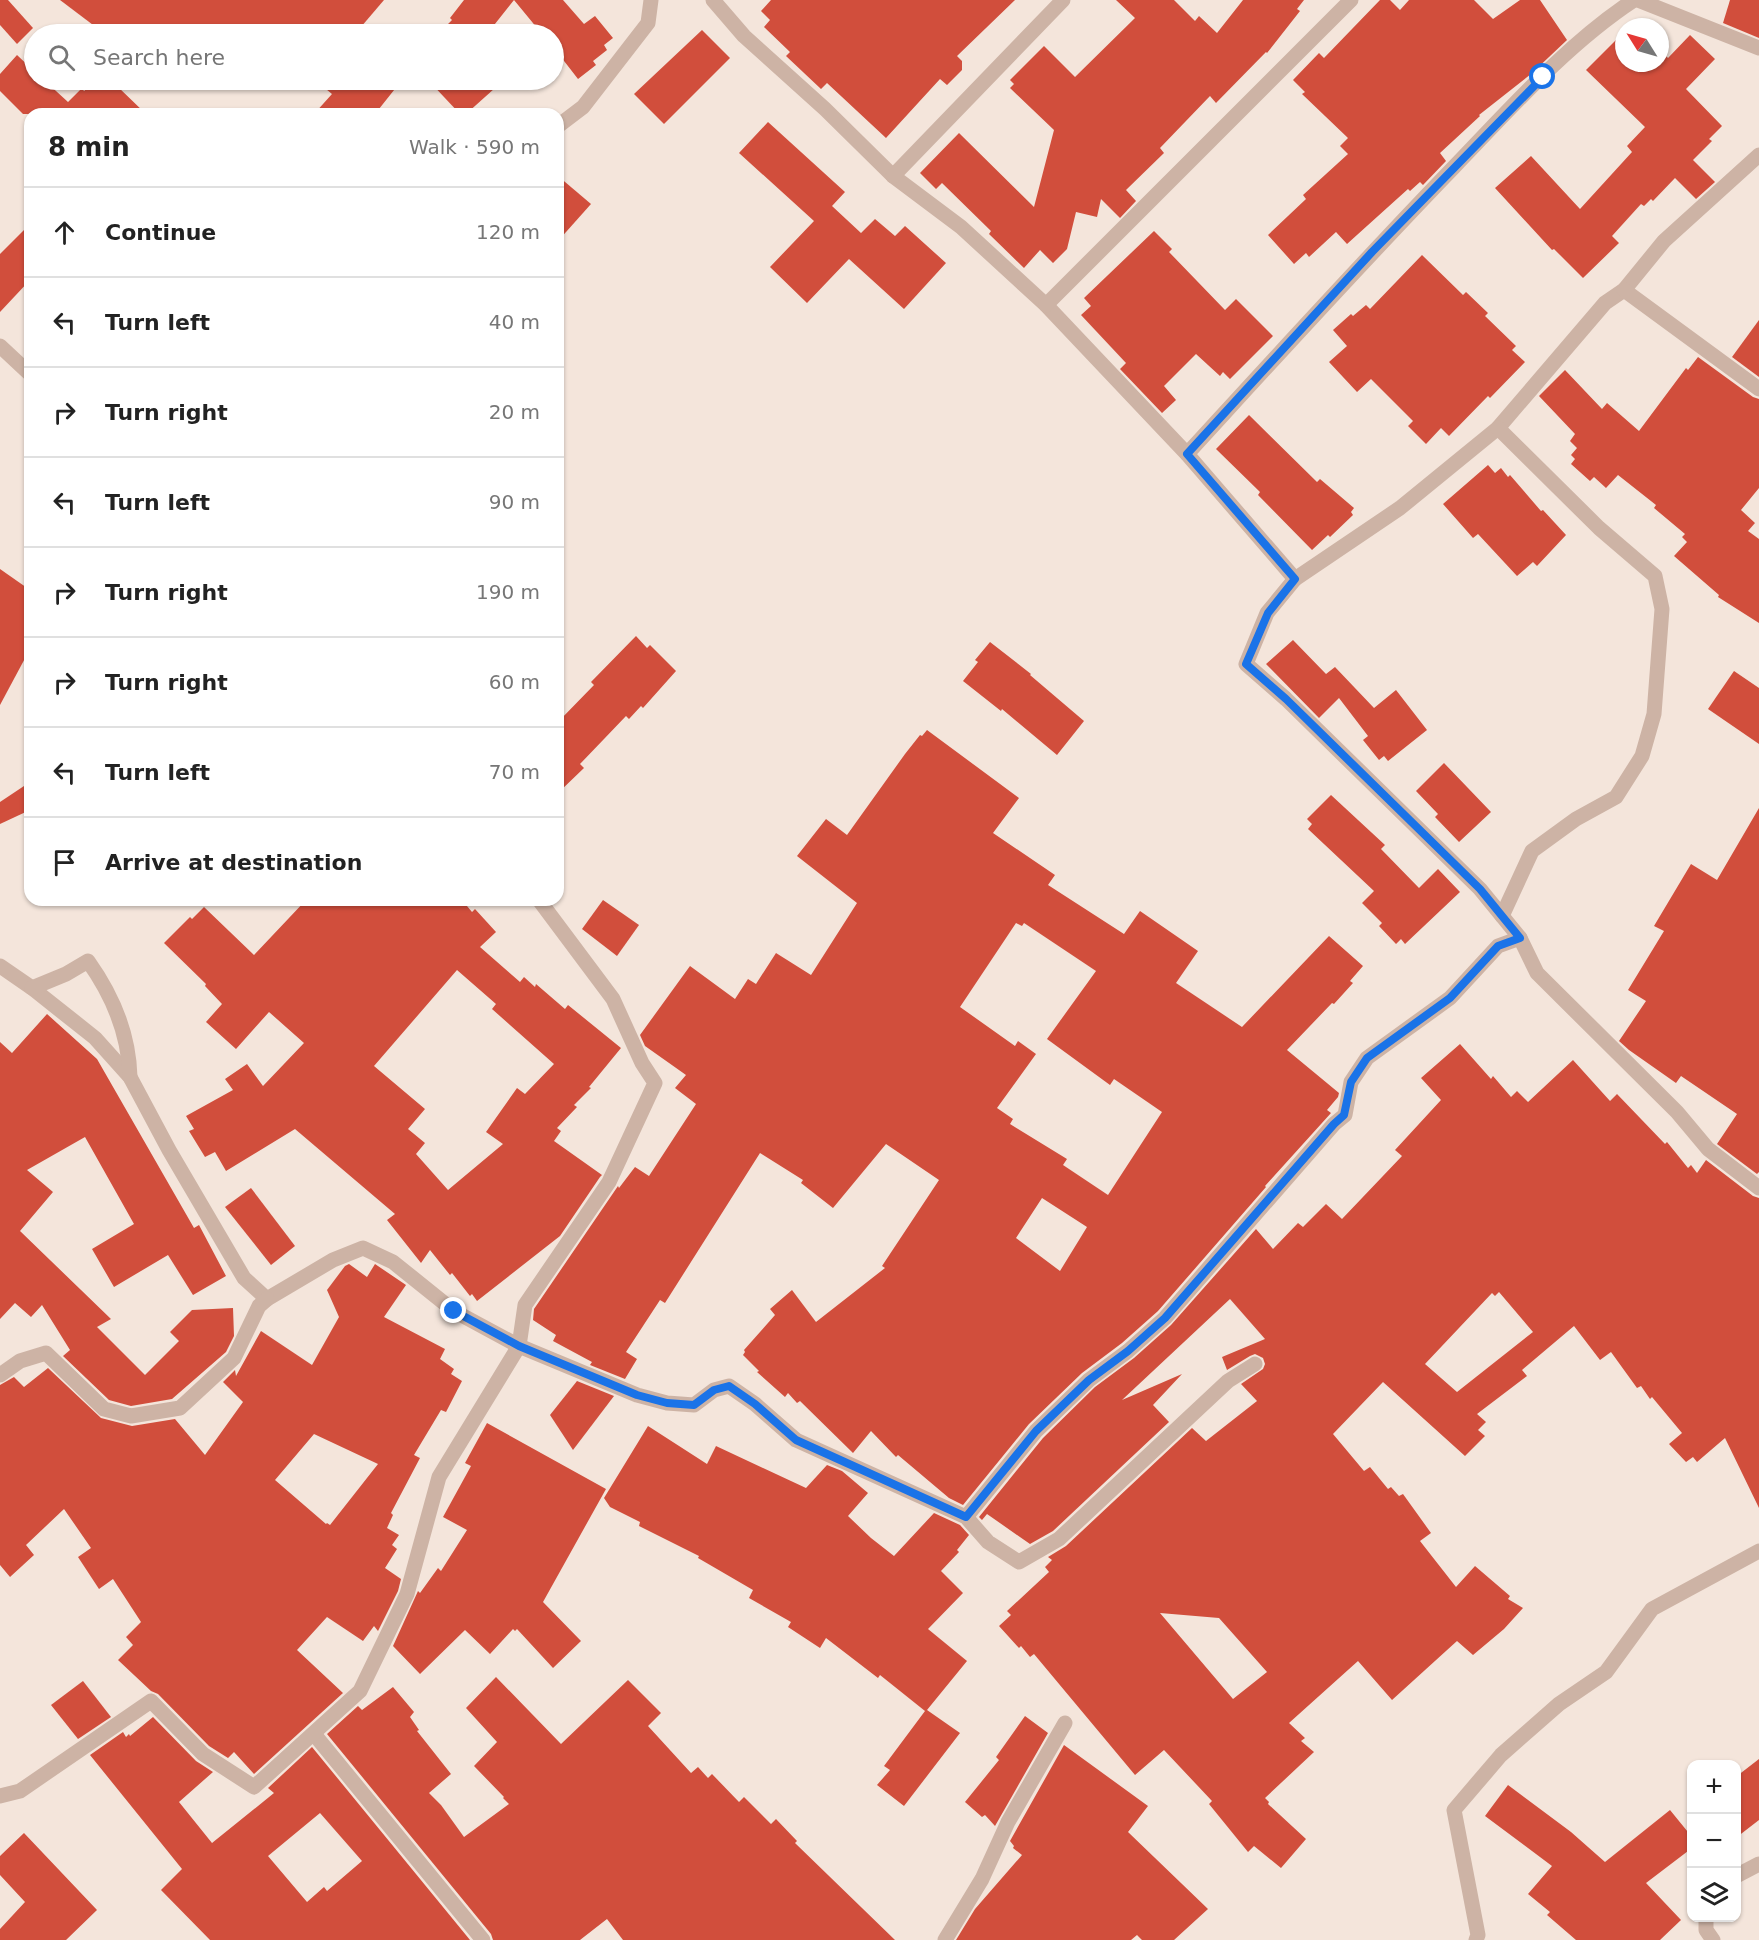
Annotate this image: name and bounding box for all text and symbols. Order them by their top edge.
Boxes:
north arrow [1615,18,1669,72]
search box [24,24,564,90]
icon: search [45,41,78,74]
text: Search here [93,45,225,70]
route start [1529,63,1555,89]
text: 8 min [48,132,130,162]
text: Walk · 590 m [409,135,540,159]
icon: ahead [48,216,81,249]
text: Continue [105,220,216,245]
text: 120 m [476,220,540,244]
icon: left [48,306,81,339]
text: Turn left [105,310,210,335]
text: 40 m [489,310,540,334]
icon: right [48,396,81,429]
text: Turn right [105,400,228,425]
text: 20 m [489,400,540,424]
icon: left [48,486,81,519]
text: Turn left [105,490,210,515]
text: 90 m [489,490,540,514]
icon: right [48,576,81,609]
text: Turn right [105,580,228,605]
text: 190 m [476,580,540,604]
icon: right [48,666,81,699]
text: Turn right [105,670,228,695]
text: 60 m [489,670,540,694]
icon: left [48,756,81,789]
text: Turn left [105,760,210,785]
text: 70 m [489,760,540,784]
icon: arrive [48,846,81,879]
text: Arrive at destination [105,850,362,875]
route end [440,1297,466,1323]
map controls [1687,1760,1741,1922]
button: + [1687,1760,1741,1814]
button: − [1687,1814,1741,1868]
button: layers [1687,1868,1741,1922]

